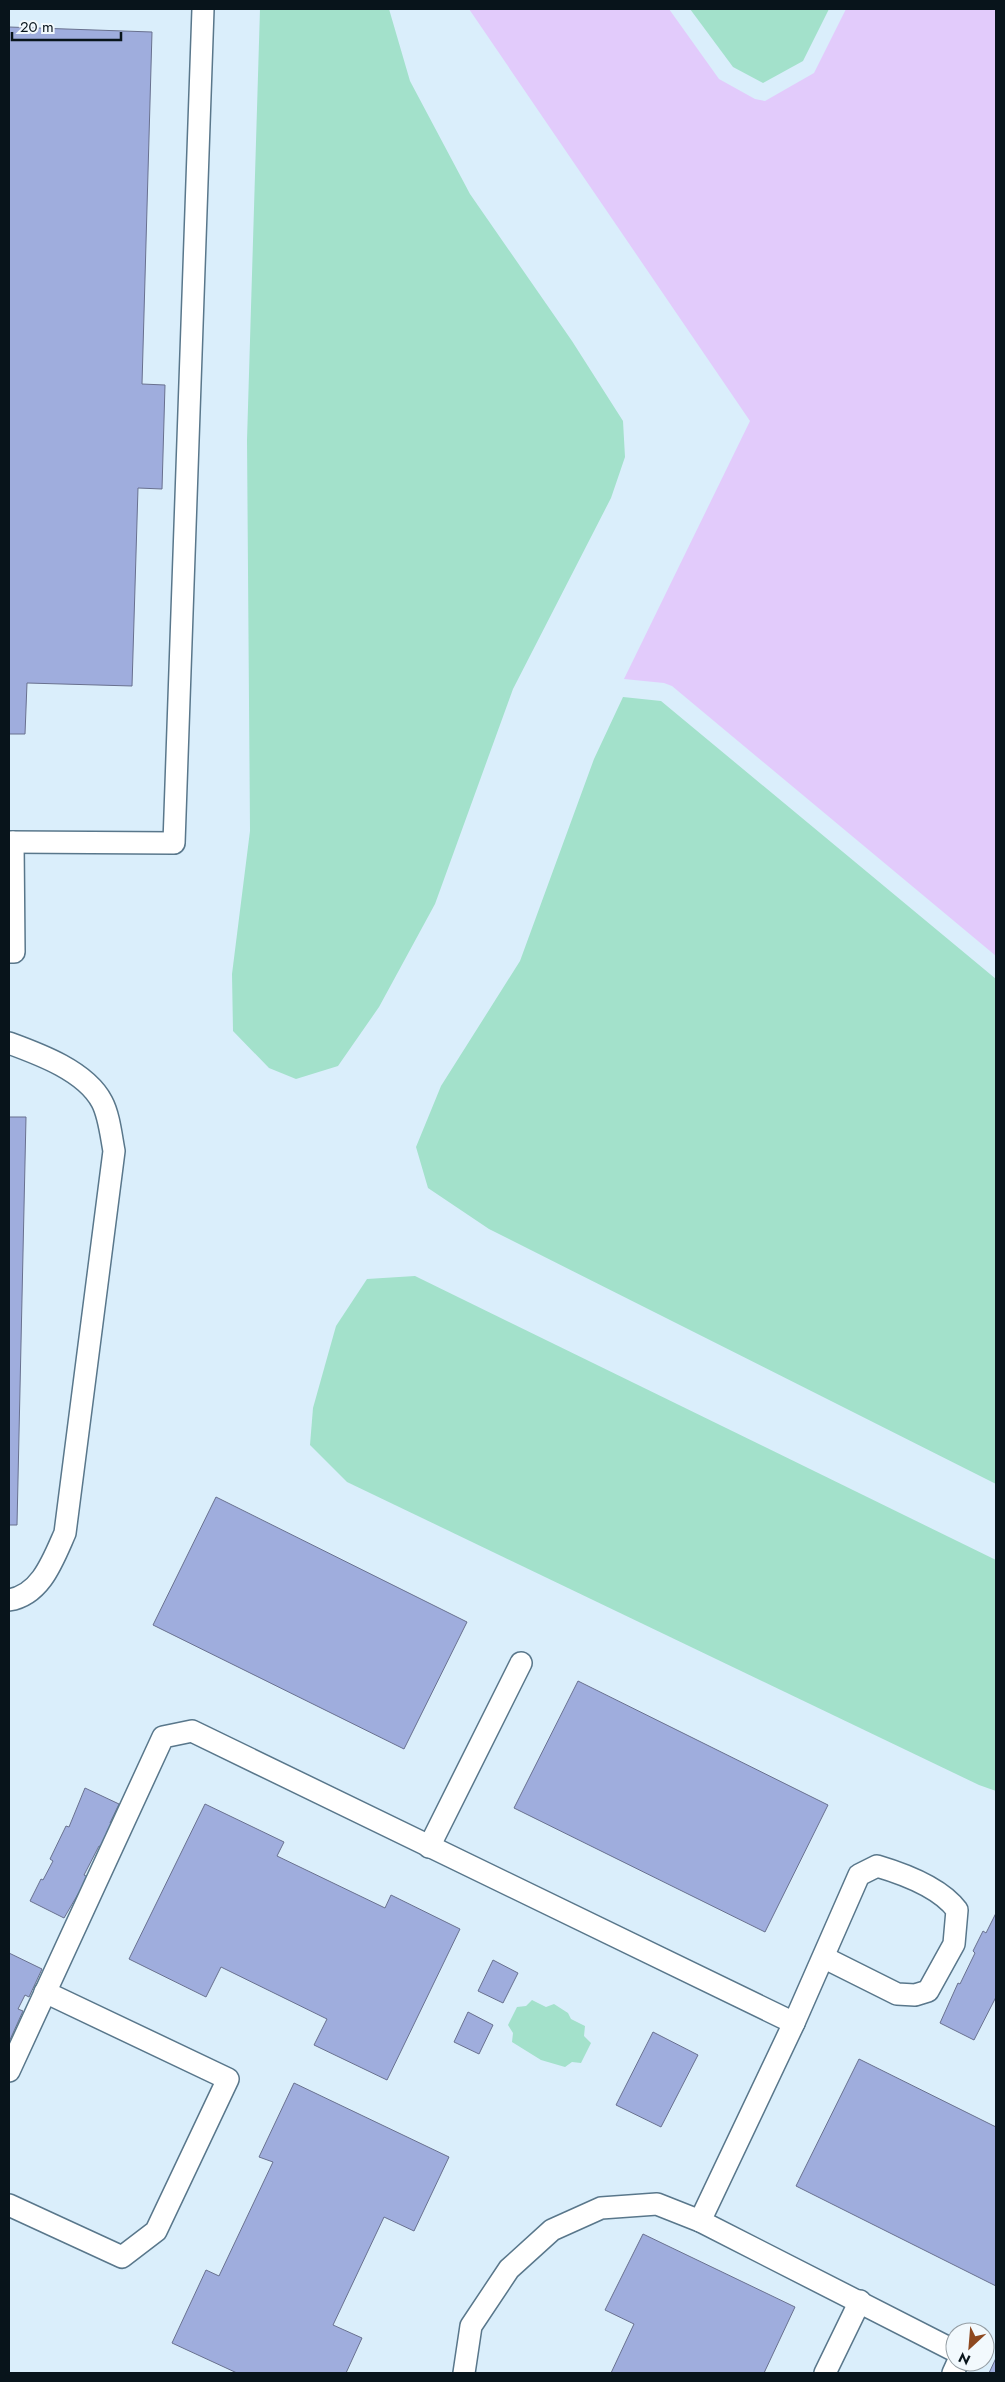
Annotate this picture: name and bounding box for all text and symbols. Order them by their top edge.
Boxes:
scale bar [12,10,121,42]
text: 20 m [20,16,54,38]
north arrow [945,2322,995,2372]
text: N [955,2347,974,2370]

